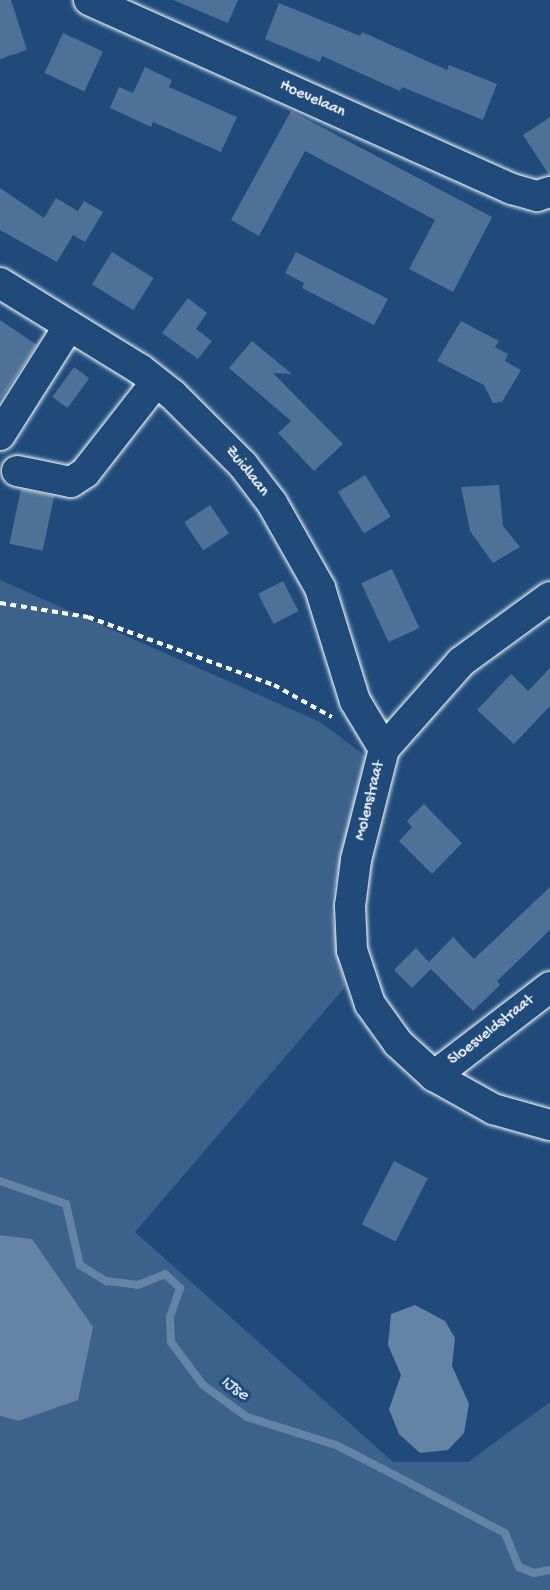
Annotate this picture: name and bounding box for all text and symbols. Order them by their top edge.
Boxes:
street label: Hoevelaan [276,77,348,123]
street label: Zuidlaan [220,443,272,501]
street label: Molenstraat [352,759,390,843]
street label: Sloesveldstraat [445,991,539,1071]
water label: IJse [216,1372,252,1406]

